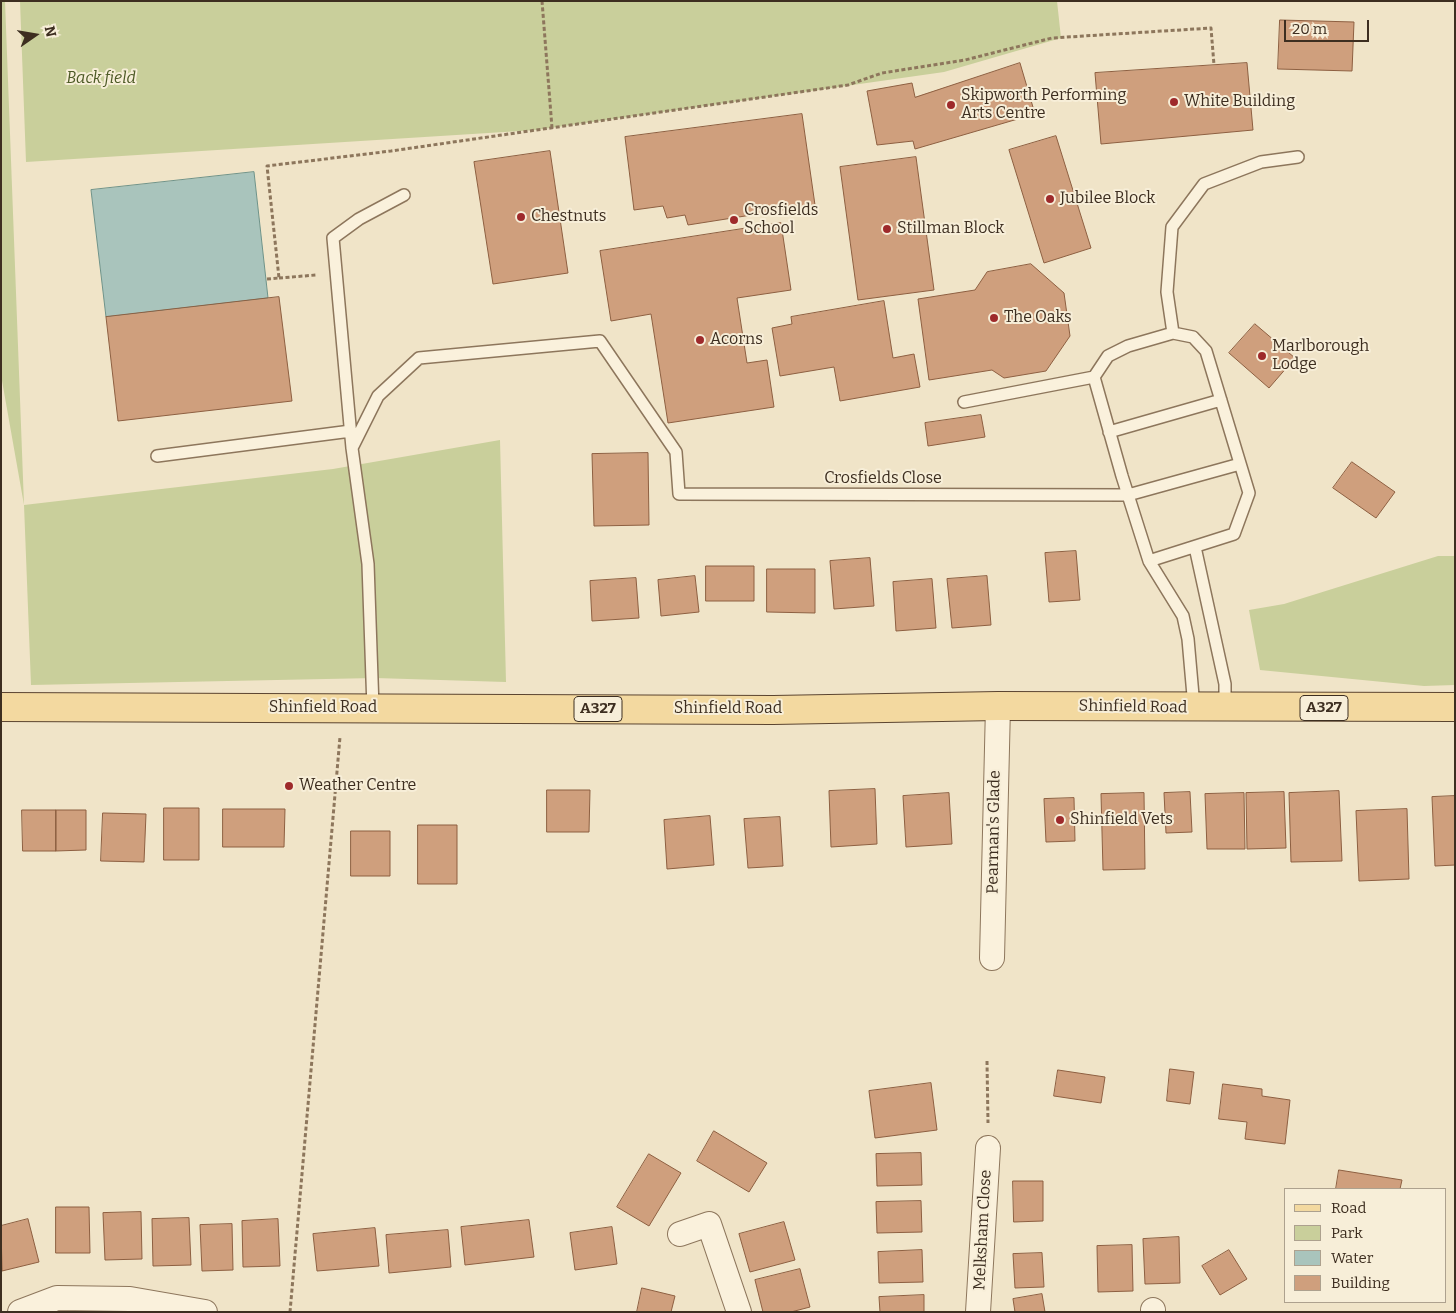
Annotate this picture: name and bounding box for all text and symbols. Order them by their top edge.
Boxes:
north arrow [10,10,60,60]
scale bar [1286,10,1371,42]
text: 20 m [1292,20,1327,38]
text: N [41,24,60,39]
park label: Back field [66,69,136,89]
place label: Skipworth Performing Arts Centre [961,86,1126,124]
place label: White Building [1184,92,1295,112]
marker: White Building [1168,96,1180,108]
marker: Skipworth Performing Arts Centre [945,99,957,111]
place label: Jubilee Block [1060,189,1155,209]
marker: Jubilee Block [1044,193,1056,205]
place label: Crosfields School [744,201,818,239]
place label: Chestnuts [531,207,606,227]
marker: Chestnuts [515,211,527,223]
marker: Crosfields School [728,214,740,226]
place label: Stillman Block [897,219,1004,239]
marker: Stillman Block [881,223,893,235]
place label: The Oaks [1004,308,1072,328]
marker: The Oaks [988,312,1000,324]
place label: Acorns [710,330,763,350]
marker: Acorns [694,334,706,346]
place label: Marlborough Lodge [1272,337,1369,375]
marker: Marlborough Lodge [1256,350,1268,362]
street label: Crosfields Close [824,469,942,489]
road number: A327 [574,696,622,722]
street label: Shinfield Road [1079,696,1187,718]
road number: A327 [1300,696,1348,720]
street label: Shinfield Road [269,698,377,718]
street label: Shinfield Road [674,699,782,719]
street label: Pearman's Glade [983,770,1005,894]
place label: Weather Centre [299,776,416,796]
marker: Weather Centre [283,780,295,792]
place label: Shinfield Vets [1070,810,1173,830]
marker: Shinfield Vets [1054,814,1066,826]
street label: Melksham Close [970,1169,996,1291]
legend [1284,1188,1446,1303]
text: Road [1331,1199,1366,1217]
text: Park [1331,1224,1363,1242]
text: Water [1331,1249,1373,1267]
text: Building [1331,1274,1390,1292]

